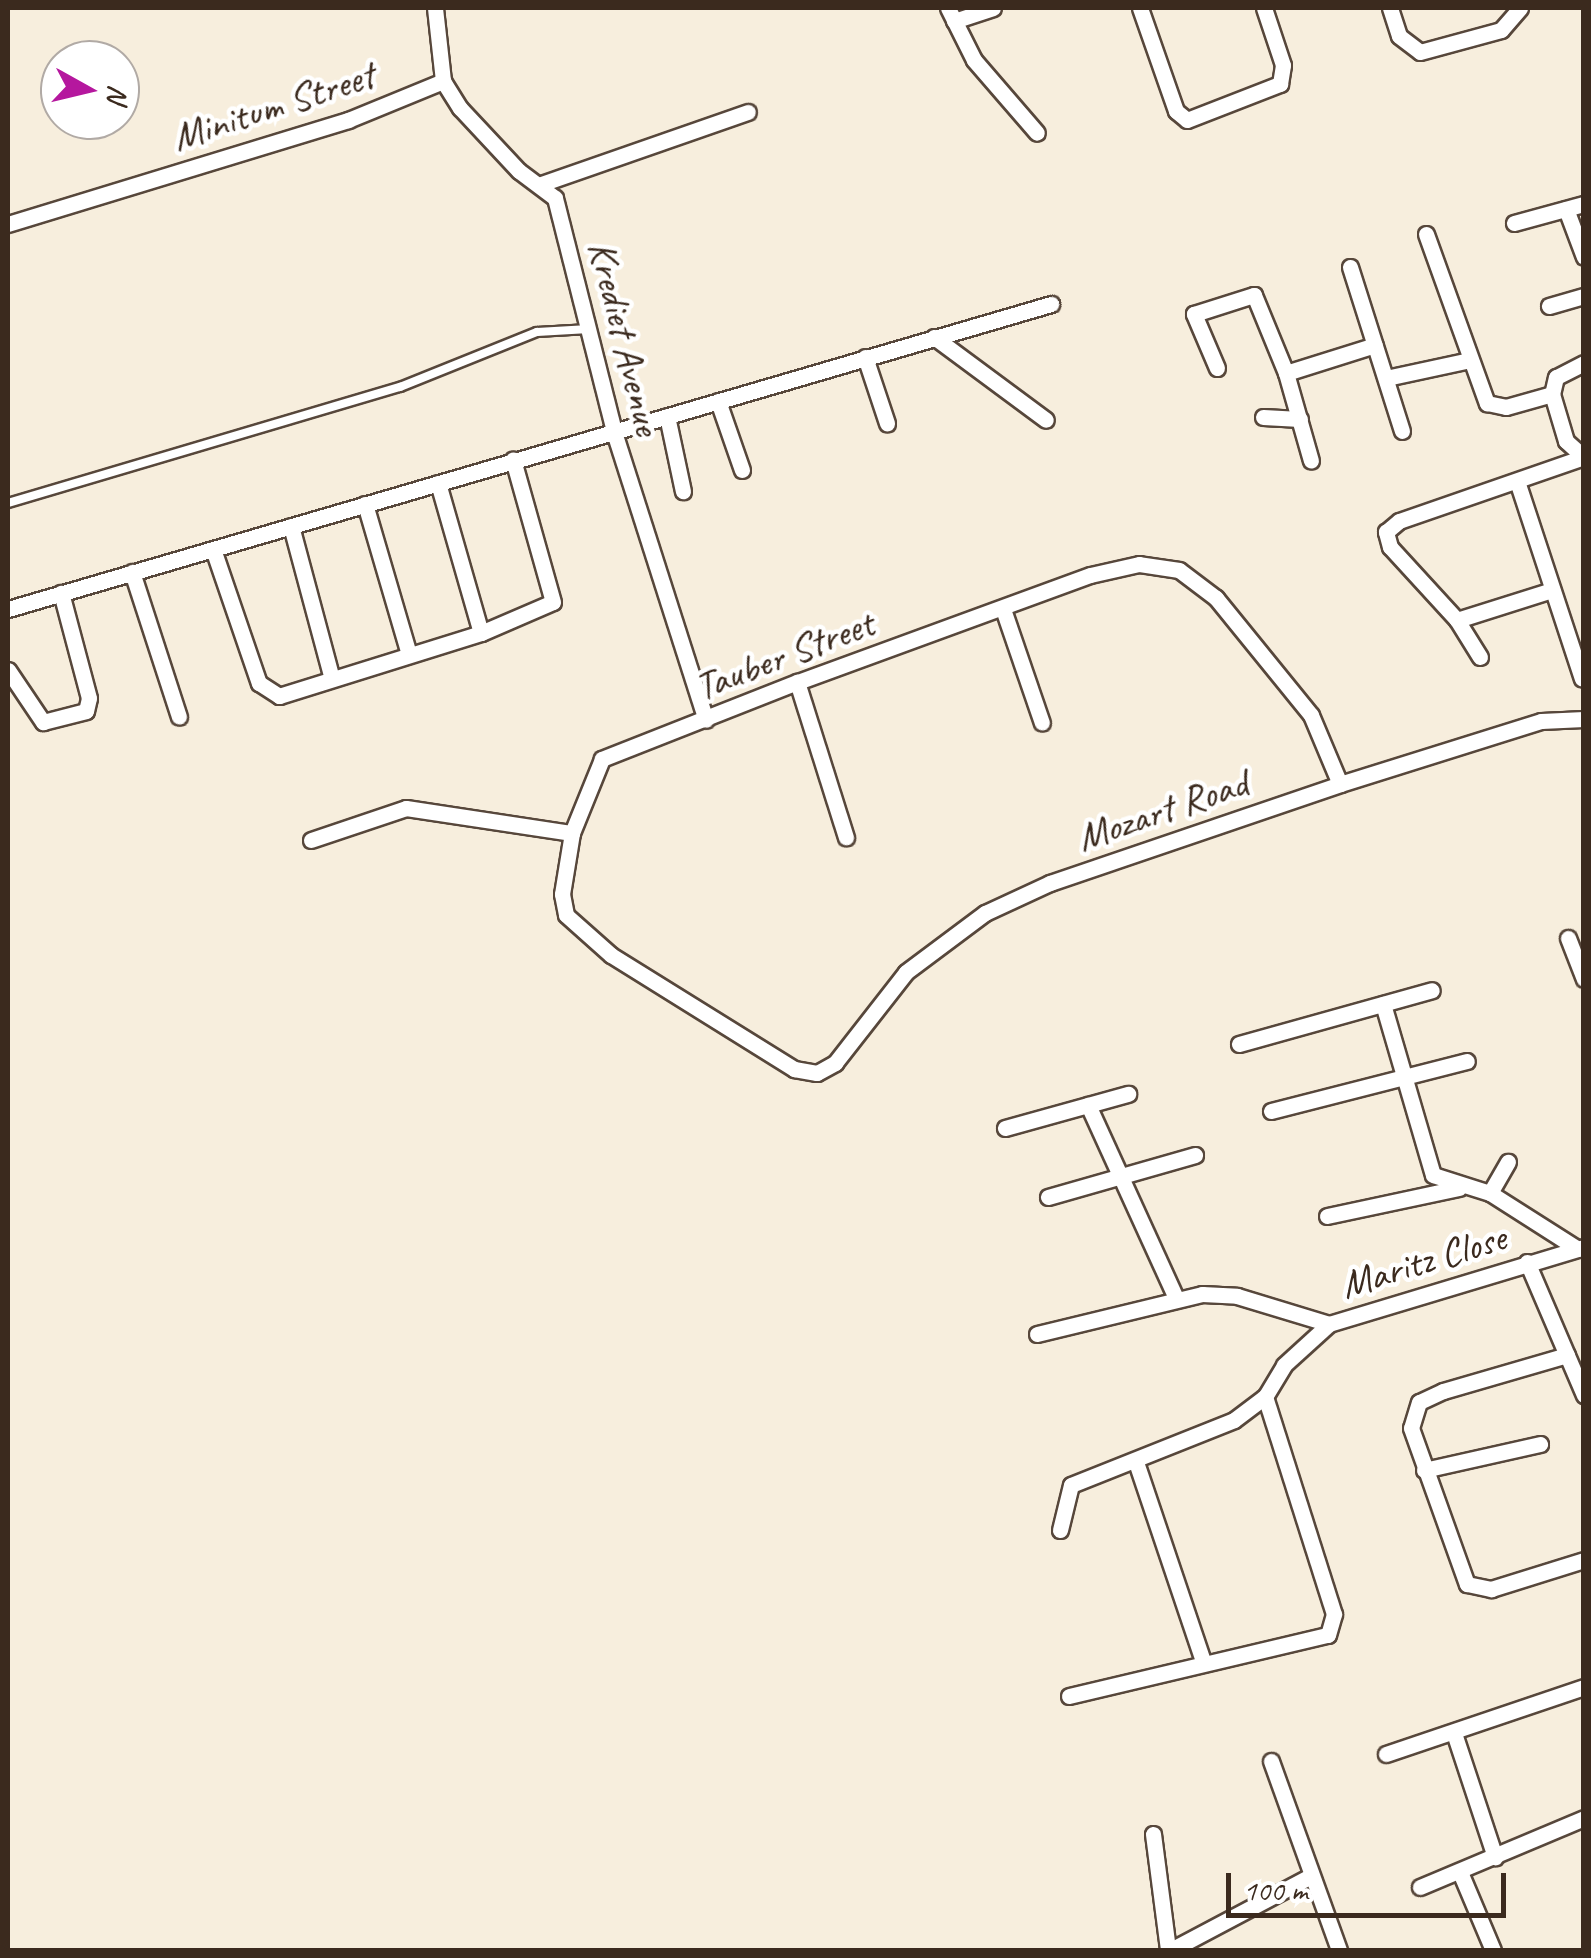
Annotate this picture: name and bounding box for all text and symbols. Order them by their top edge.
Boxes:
north arrow [40,40,140,140]
street label: Minitum Street [166,51,380,161]
text: N [100,83,137,105]
street label: Krediet Avenue [578,236,672,440]
street label: Tauber Street [687,599,881,711]
street label: Mozart Road [1071,759,1253,861]
street label: Maritz Close [1335,1213,1511,1309]
scale bar [1231,1853,1511,1915]
text: 100 m [1243,1871,1308,1909]

